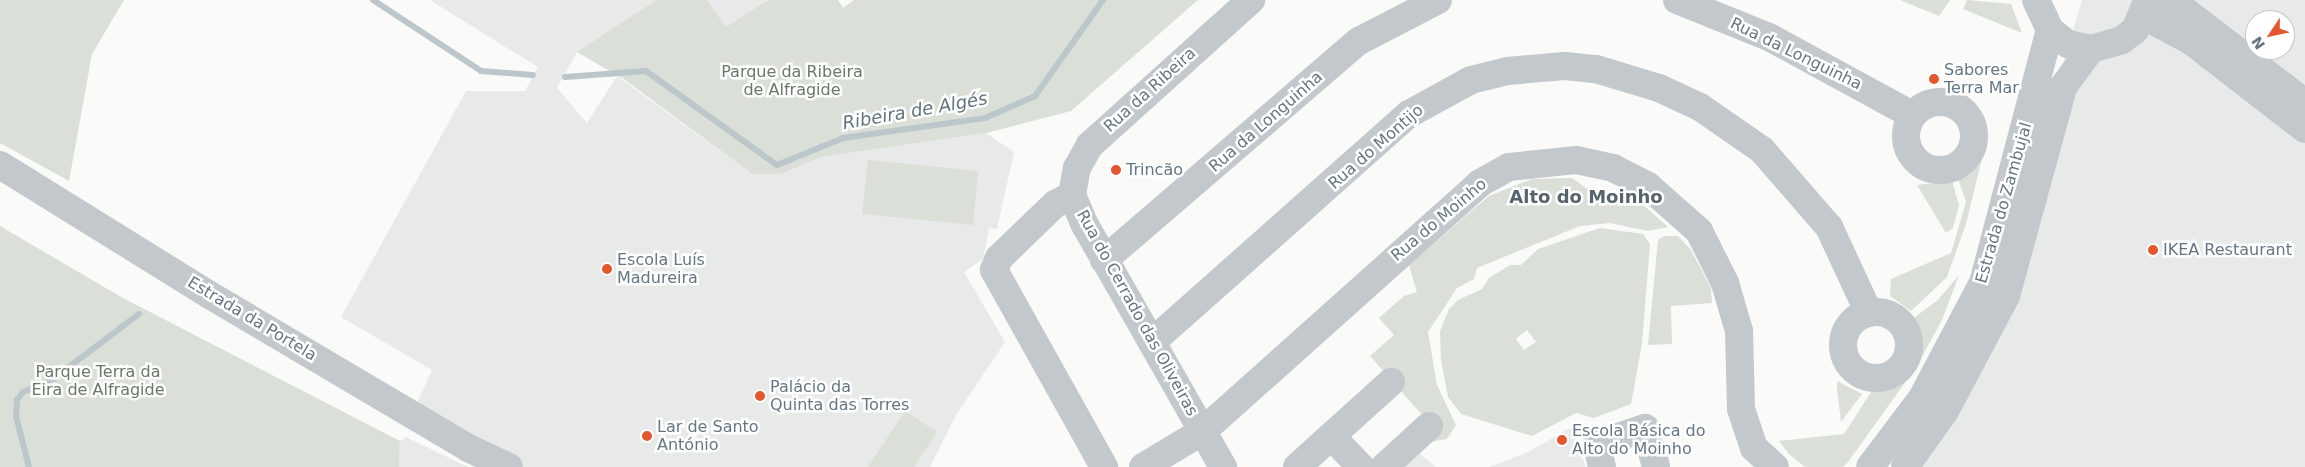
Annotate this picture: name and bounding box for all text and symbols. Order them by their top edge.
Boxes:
north arrow [2245,10,2295,60]
street label: Rua da Longuinha [1727,14,1865,94]
text: N [2248,33,2268,52]
street label: Rua da Ribeira [1100,44,1200,136]
place label: Sabores Terra Mar [1944,60,2019,98]
park label: Parque da Ribeira de Alfragide [721,62,863,100]
street label: Rua da Longuinha [1205,68,1327,176]
marker: Sabores Terra Mar [1928,73,1940,85]
water label: Ribeira de Algés [841,88,989,134]
street label: Rua do Montijo [1325,101,1427,193]
street label: Estrada do Zambujal [1972,120,2036,286]
place label: Trincão [1126,160,1183,180]
marker: Trincão [1110,164,1122,176]
street label: Rua do Moinho [1387,175,1491,265]
district label: Alto do Moinho [1509,186,1663,208]
street label: Rua do Cerrado das Oliveiras [1072,207,1202,419]
place label: IKEA Restaurant [2163,240,2292,260]
marker: IKEA Restaurant [2147,244,2159,256]
place label: Escola Luís Madureira [617,250,705,288]
marker: Escola Luís Madureira [601,263,613,275]
street label: Estrada da Portela [184,273,320,365]
park label: Parque Terra da Eira de Alfragide [31,362,165,400]
place label: Palácio da Quinta das Torres [770,377,909,415]
marker: Palácio da Quinta das Torres [754,390,766,402]
place label: Lar de Santo António [657,417,759,455]
place label: Escola Básica do Alto do Moinho [1572,421,1706,459]
marker: Lar de Santo António [641,430,653,442]
marker: Escola Básica do Alto do Moinho [1556,434,1568,446]

